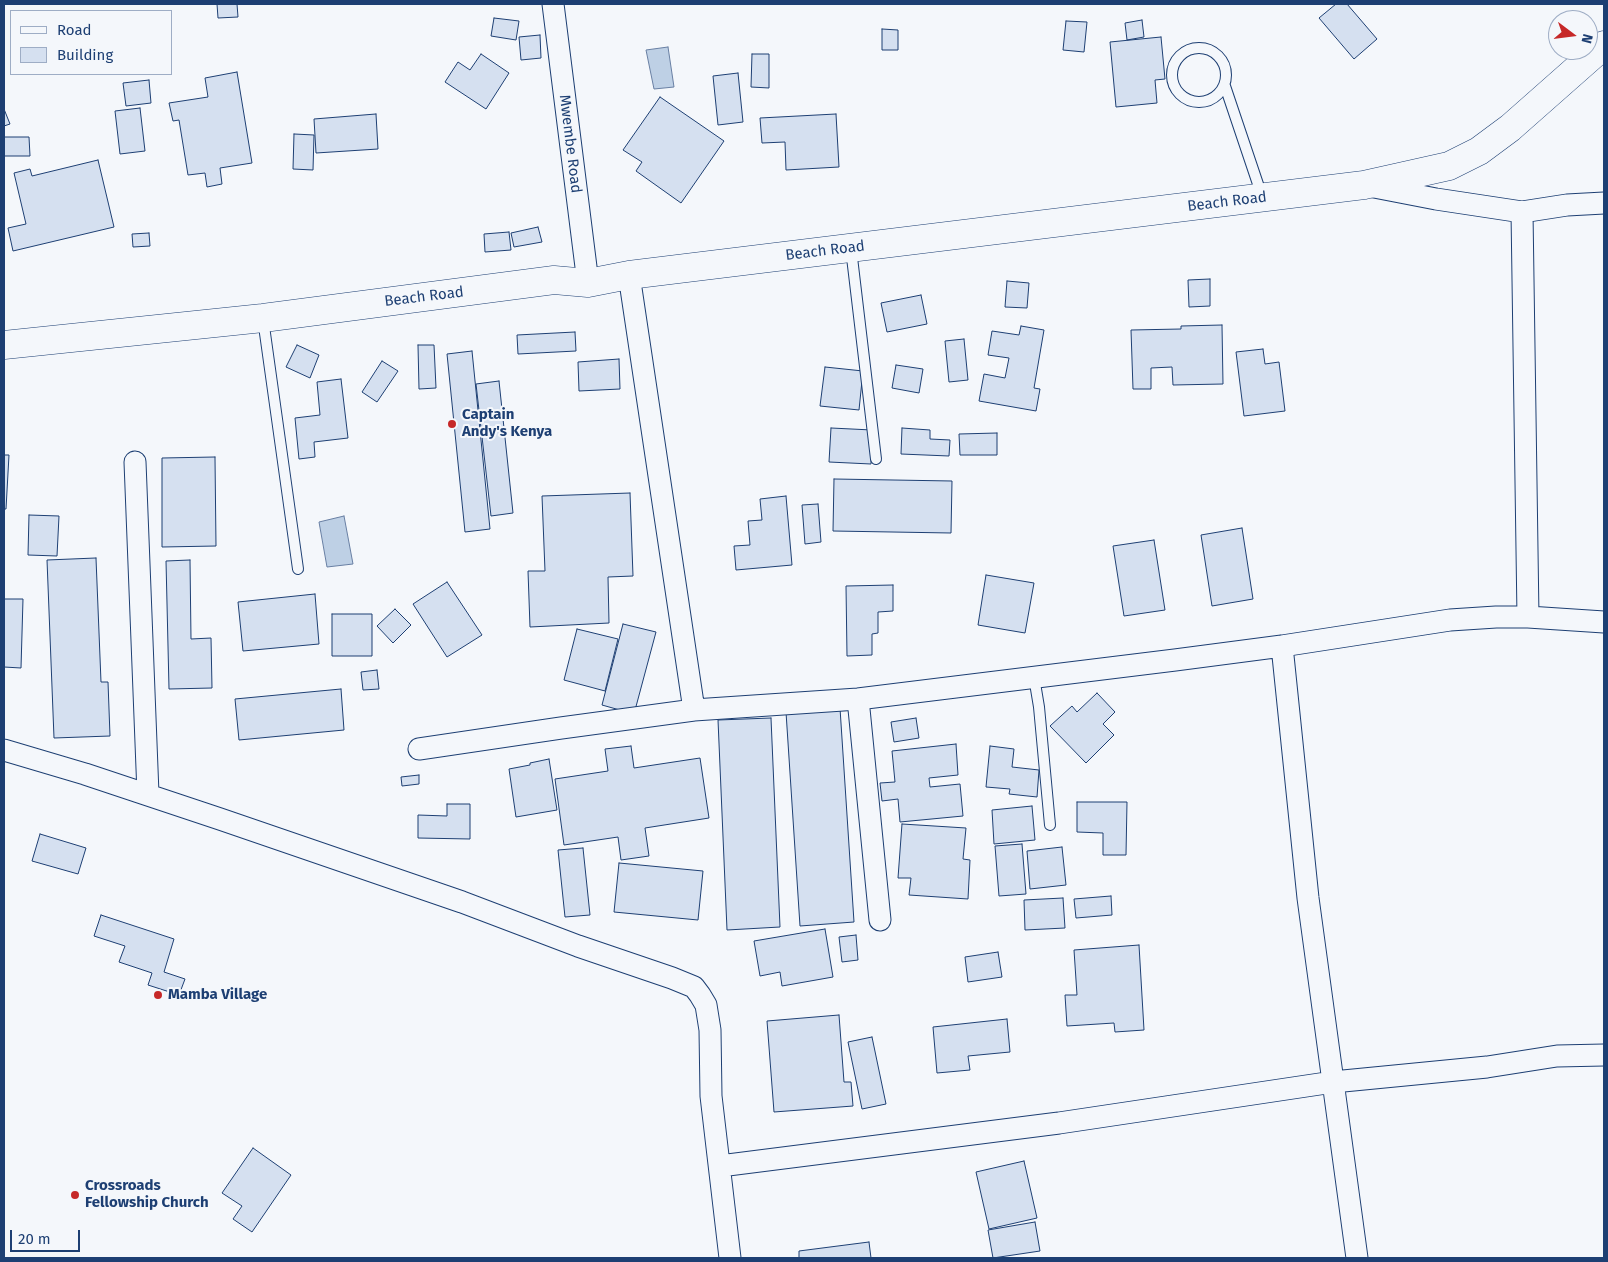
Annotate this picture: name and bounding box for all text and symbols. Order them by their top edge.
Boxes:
legend [10,10,172,75]
north arrow [1548,10,1598,60]
text: Road [57,21,92,39]
text: N [1578,32,1596,45]
text: Building [57,46,113,64]
street label: Mwembe Road [555,94,585,194]
street label: Beach Road [1186,188,1268,216]
street label: Beach Road [784,237,866,265]
street label: Beach Road [383,283,465,311]
place label: Captain Andy's Kenya [462,406,552,441]
marker: Captain Andy's Kenya [446,418,458,430]
place label: Mamba Village [168,986,267,1004]
marker: Mamba Village [152,989,164,1001]
place label: Crossroads Fellowship Church [85,1177,209,1212]
marker: Crossroads Fellowship Church [69,1189,81,1201]
scale bar [12,1220,82,1252]
text: 20 m [18,1230,51,1248]

